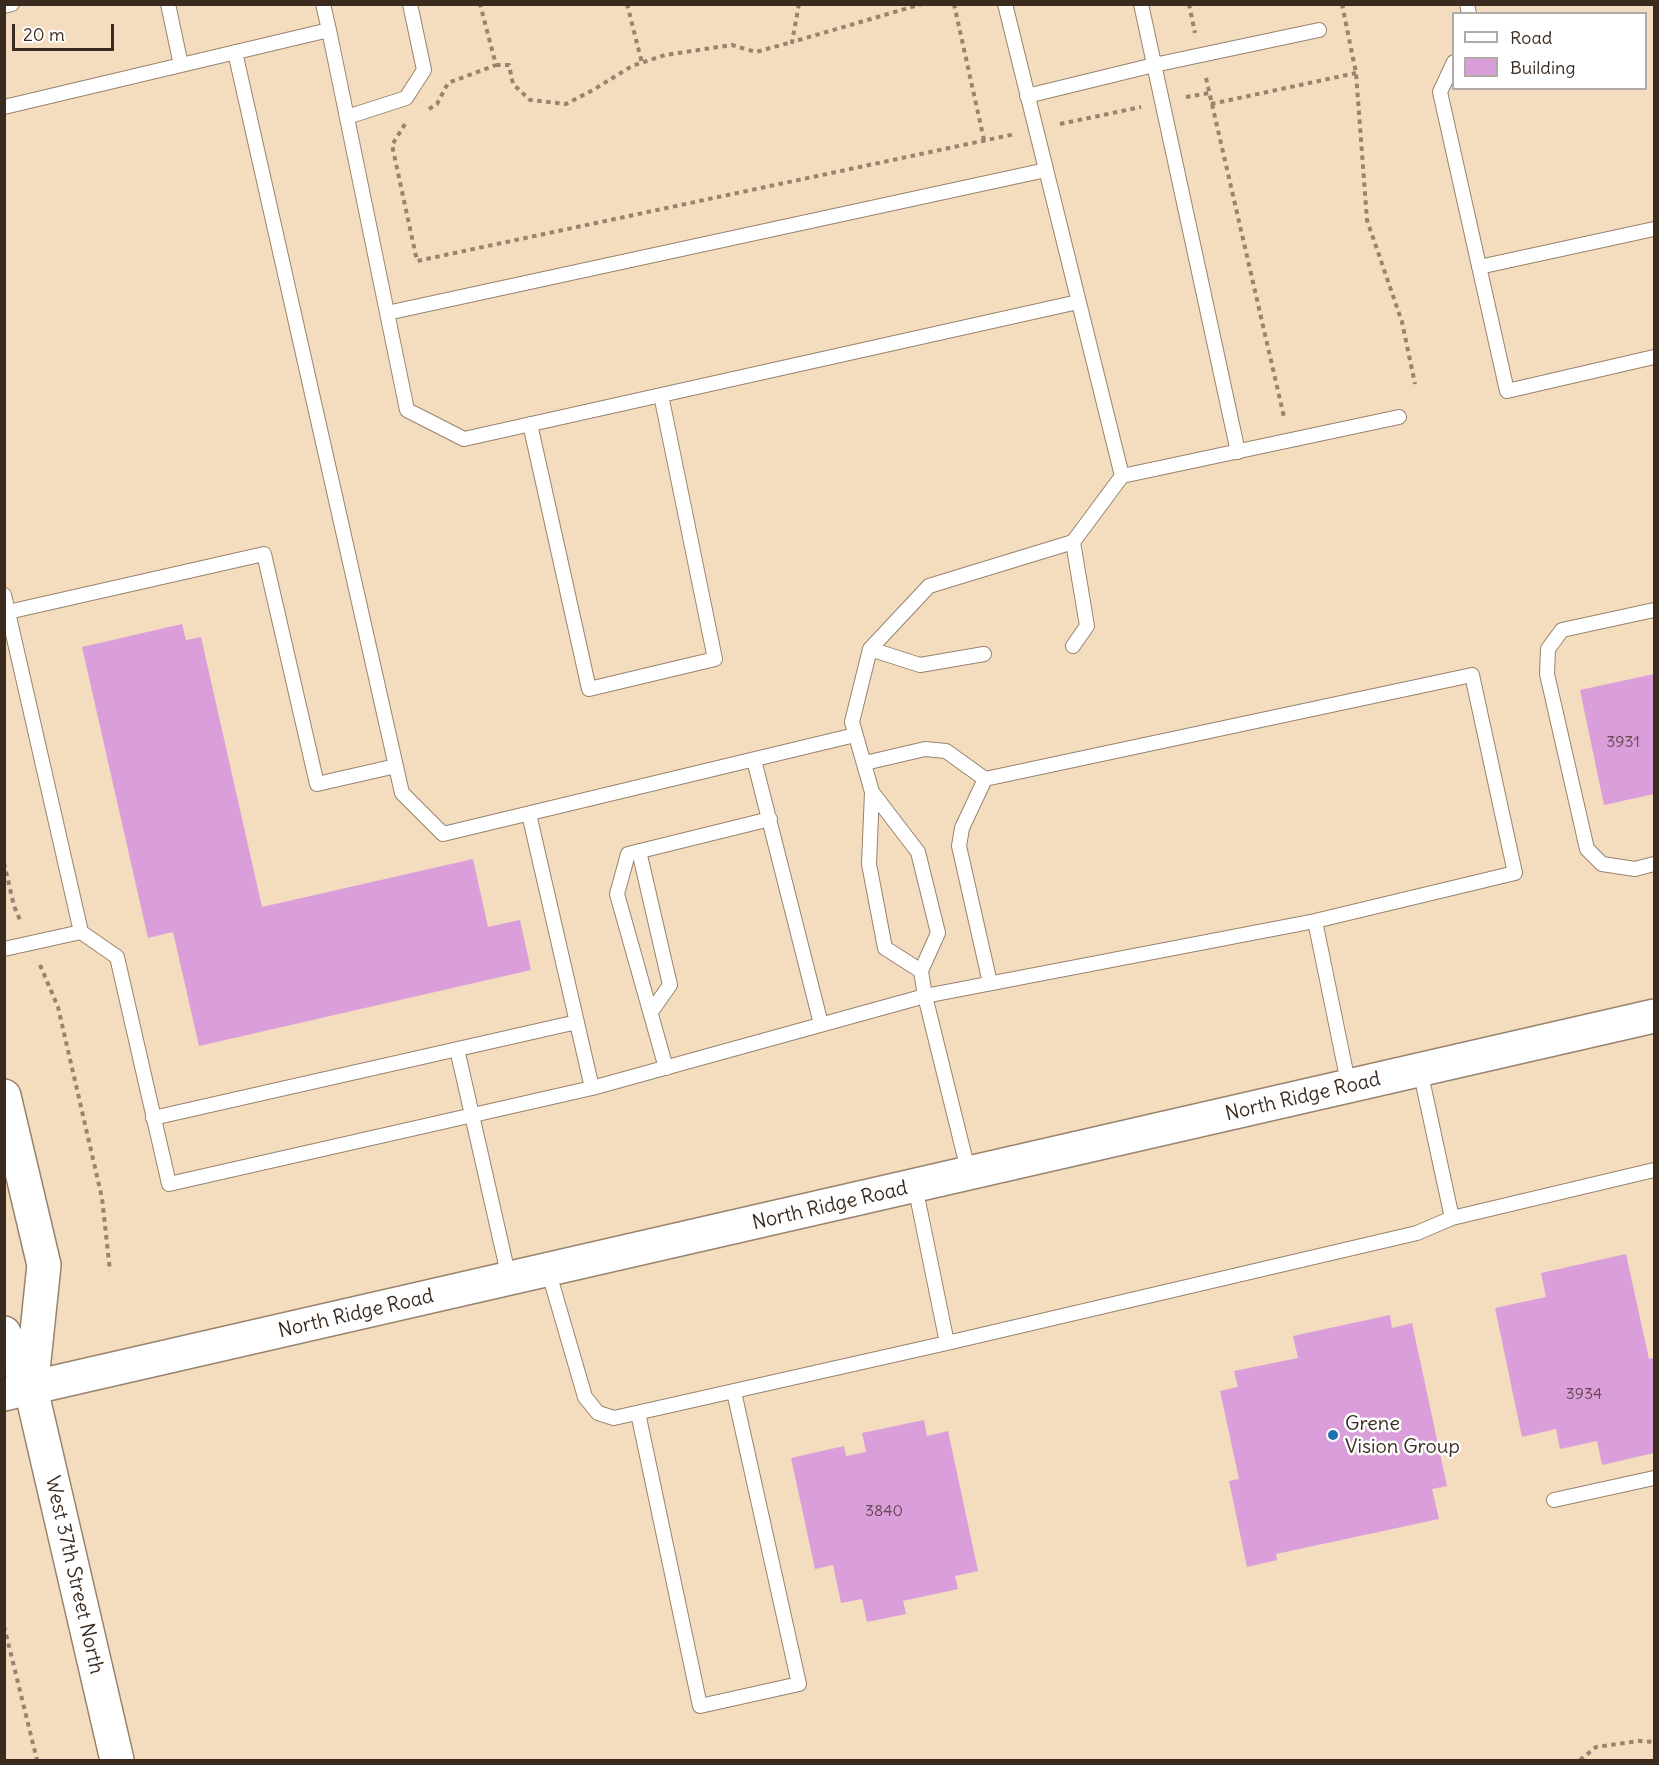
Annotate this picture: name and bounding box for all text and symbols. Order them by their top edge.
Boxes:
scale bar [15,12,117,50]
legend [1452,12,1647,90]
text: 20 m [23,23,65,46]
text: Road [1510,26,1552,49]
text: Building [1510,56,1575,79]
house number: 3931 [1606,732,1640,752]
street label: North Ridge Road [1223,1067,1383,1127]
street label: North Ridge Road [750,1176,910,1236]
street label: North Ridge Road [276,1284,436,1344]
house number: 3934 [1566,1384,1602,1404]
place label: Grene Vision Group [1345,1412,1460,1459]
marker: Grene Vision Group [1326,1428,1340,1442]
street label: West 37th Street North [40,1474,108,1676]
house number: 3840 [865,1501,903,1521]

